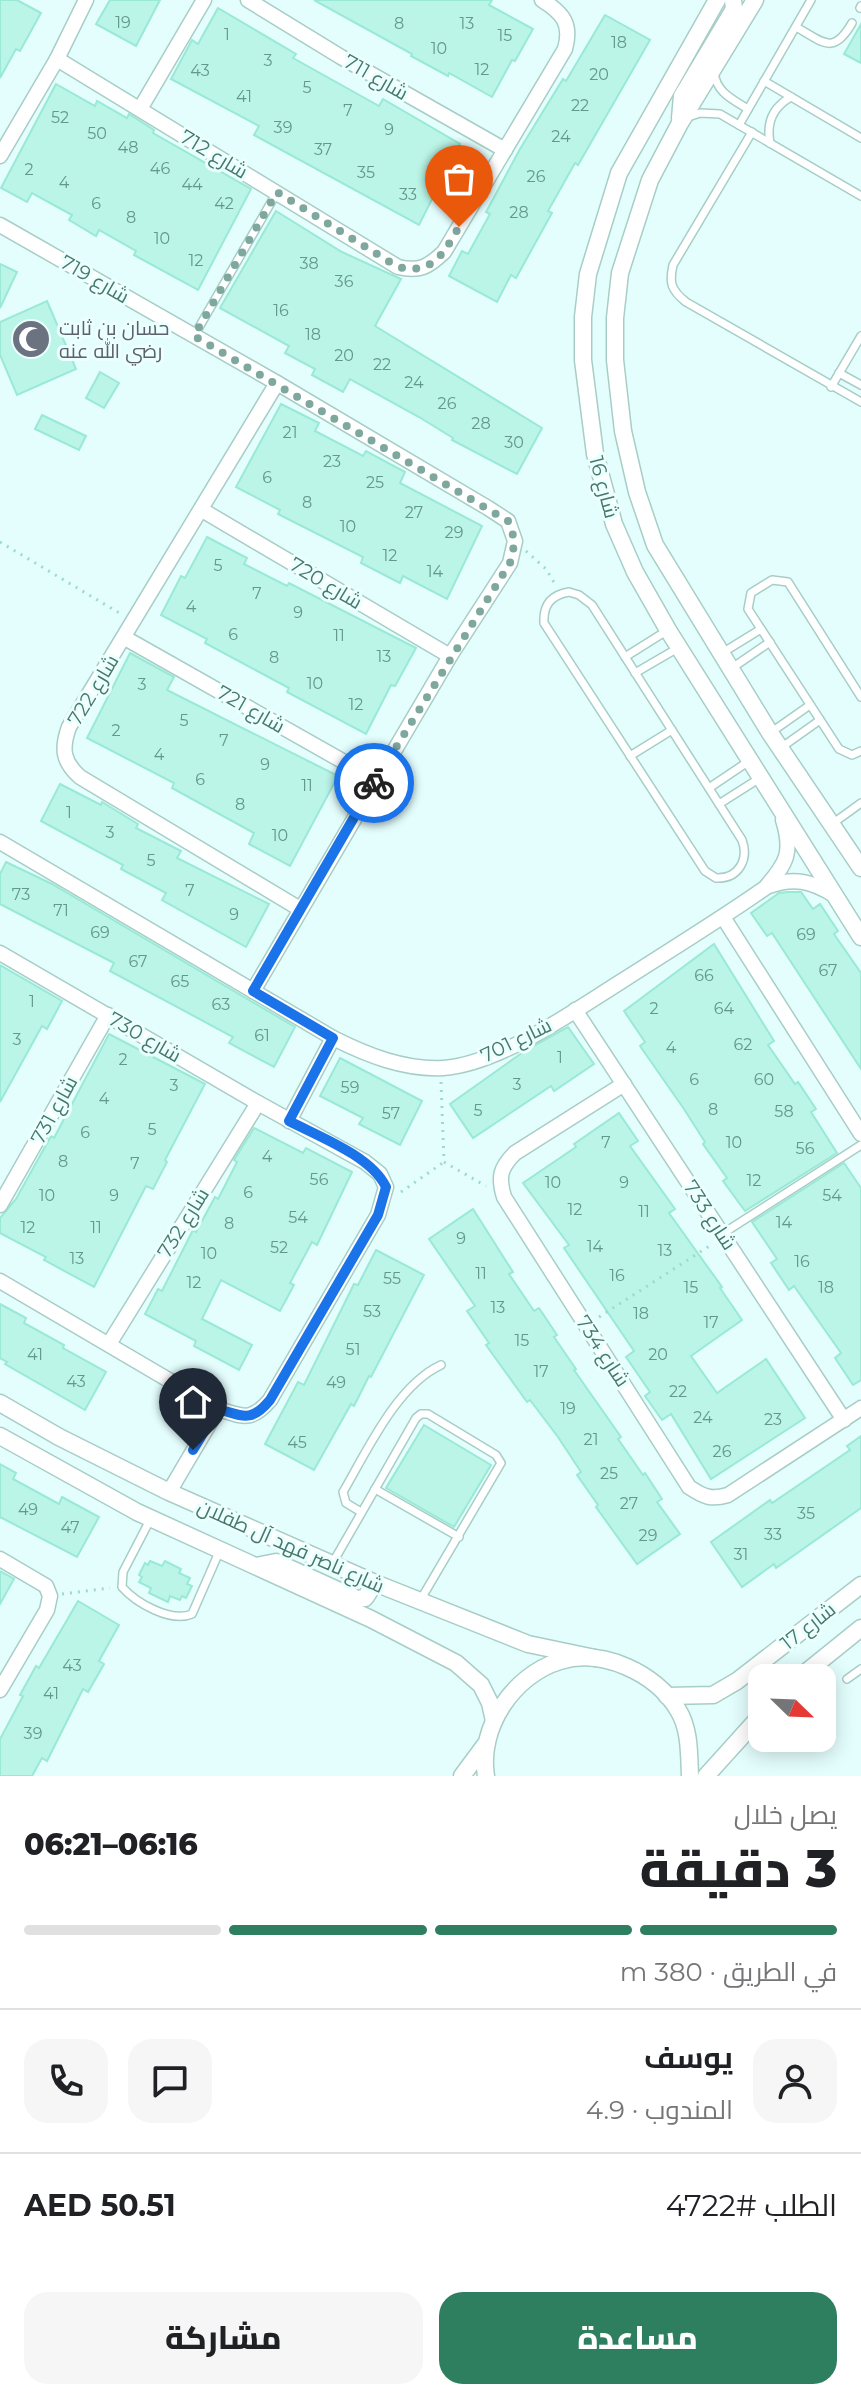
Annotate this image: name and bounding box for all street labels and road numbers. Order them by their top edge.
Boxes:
street label: شارع 711 [339,49,412,107]
street label: شارع 712 [175,125,252,185]
street label: شارع 719 [55,250,134,310]
street label: شارع 16 [582,453,624,521]
street label: شارع 720 [284,552,367,616]
street label: شارع 722 [63,650,123,730]
street label: شارع 721 [212,680,289,740]
street label: شارع 730 [103,1007,186,1069]
street label: شارع 701 [477,1013,556,1069]
street label: شارع 731 [26,1072,84,1149]
street label: شارع 733 [677,1176,741,1255]
street label: شارع 732 [152,1184,216,1264]
street label: شارع 734 [569,1311,635,1392]
street label: شارع ناصر فهد آل طفلان [193,1494,388,1600]
street label: شارع 17 [776,1597,841,1656]

